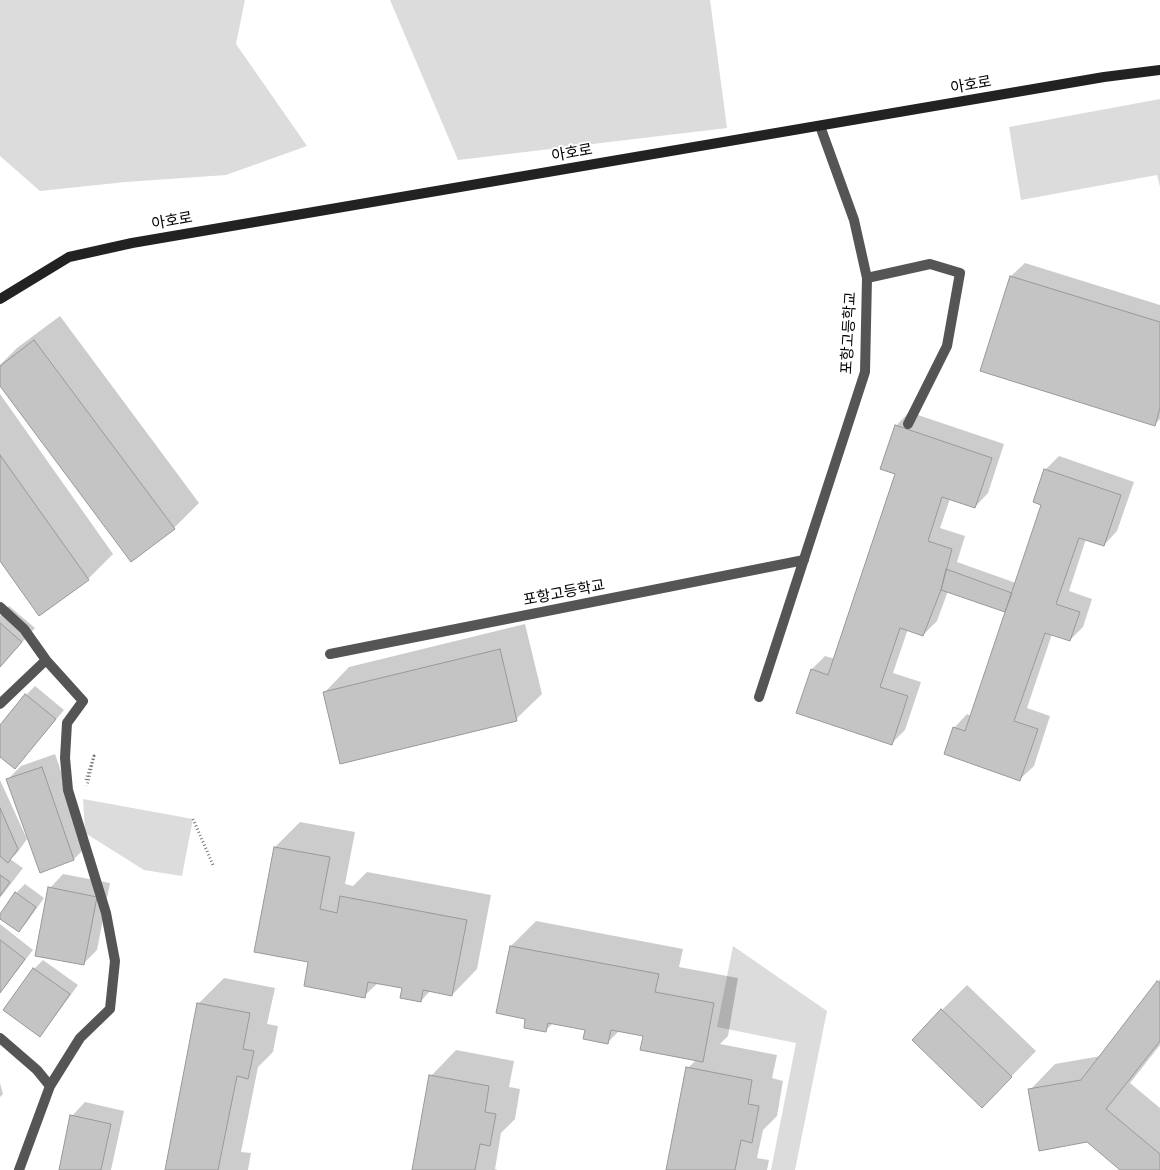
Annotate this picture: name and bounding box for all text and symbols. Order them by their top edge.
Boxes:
street label: 아호로 [949,73,993,97]
street label: 아호로 [550,141,594,165]
street label: 아호로 [150,209,194,233]
street label: 포항고등학교 [838,291,860,375]
street label: 포항고등학교 [522,576,606,610]

